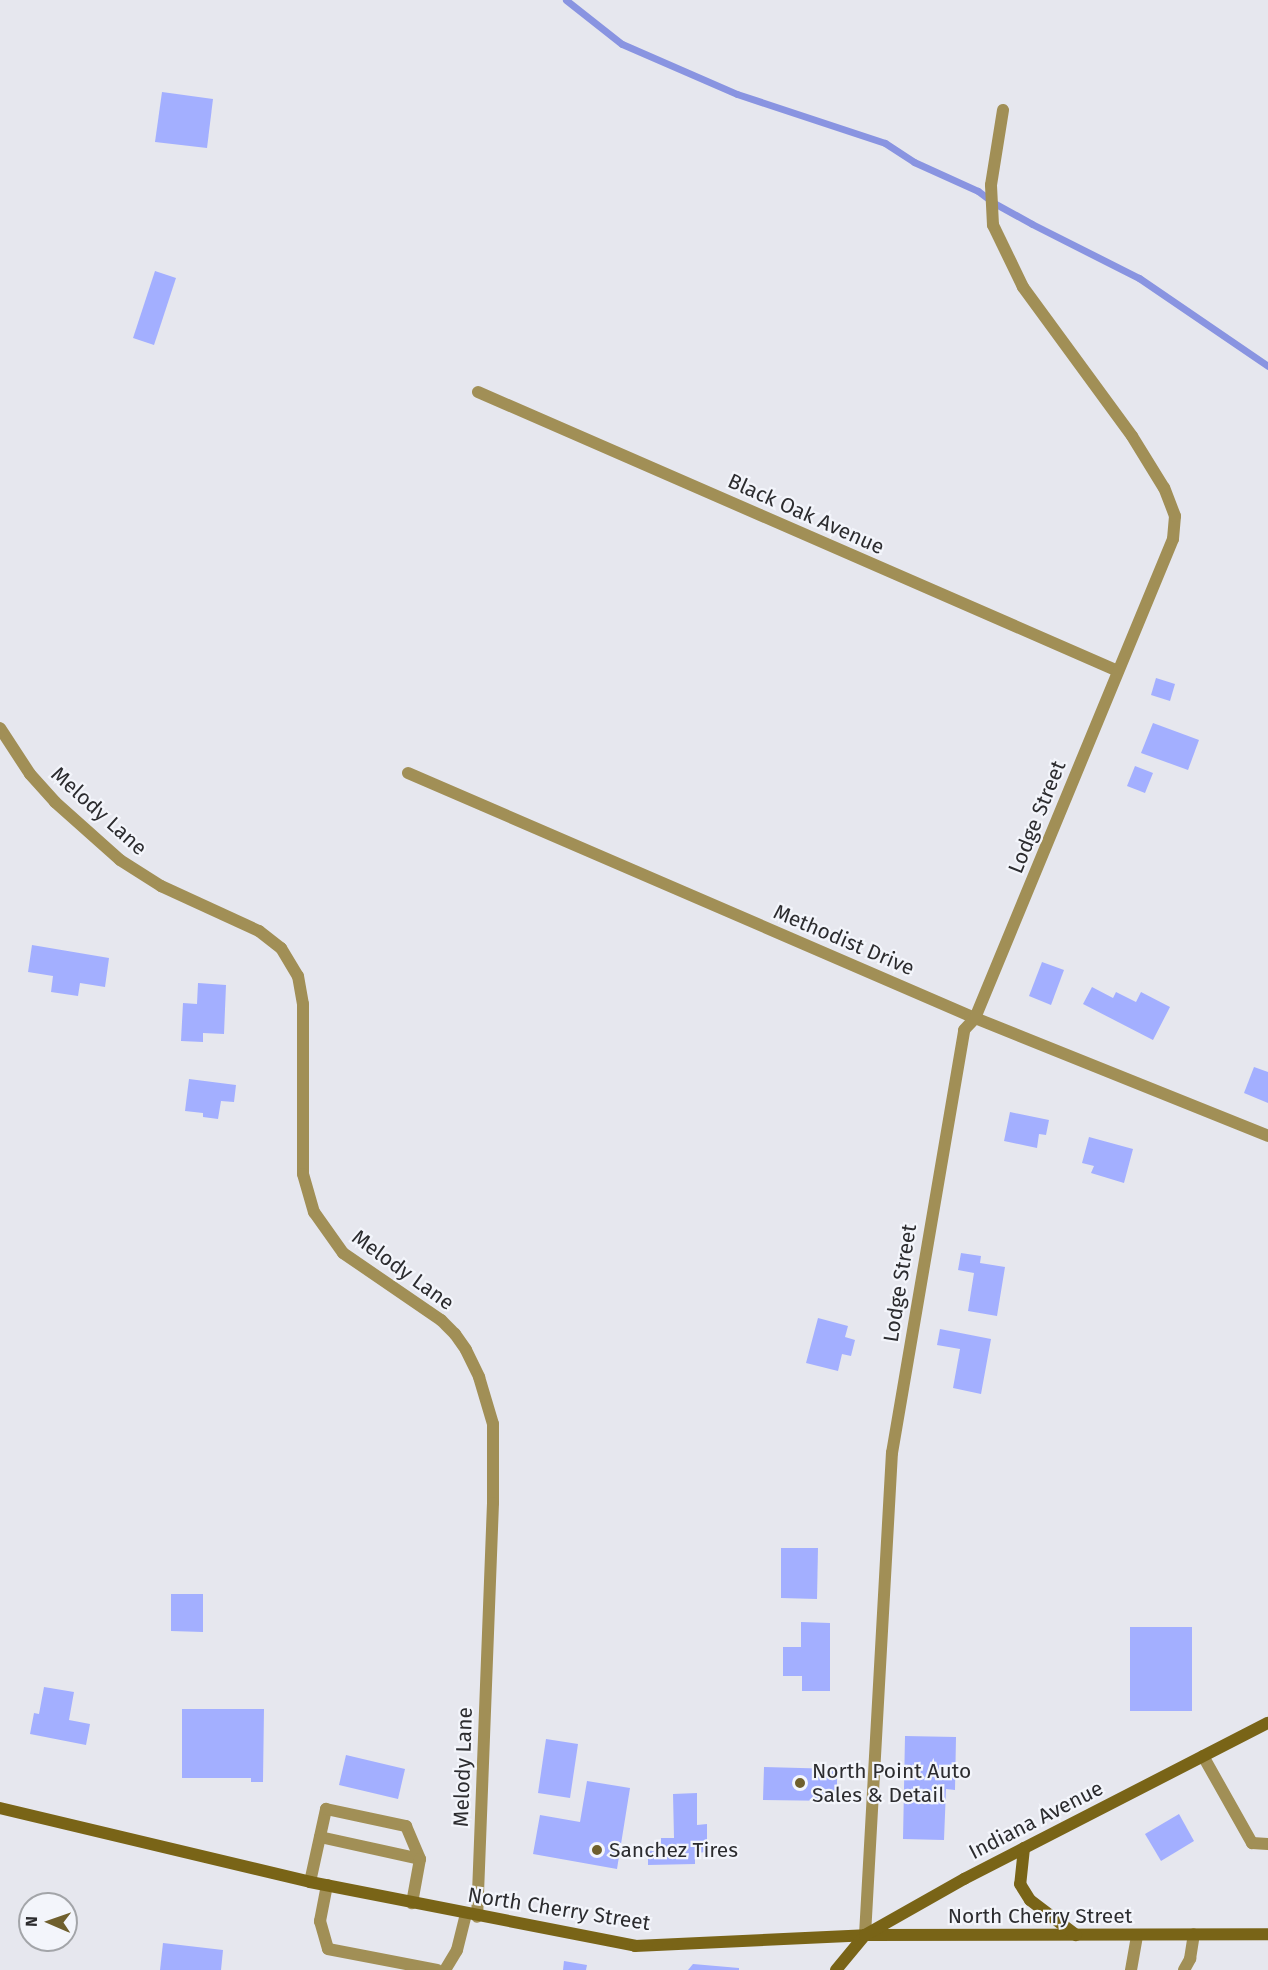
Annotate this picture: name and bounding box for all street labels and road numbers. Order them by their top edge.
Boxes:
street label: Black Oak Avenue [724,468,888,560]
street label: Lodge Street [1003,757,1071,877]
street label: Melody Lane [46,761,152,861]
street label: Methodist Drive [770,899,918,981]
street label: Lodge Street [878,1222,922,1344]
street label: Melody Lane [347,1225,459,1315]
street label: Melody Lane [448,1707,478,1827]
street label: Indiana Avenue [965,1775,1107,1865]
street label: North Cherry Street [466,1882,652,1936]
street label: North Cherry Street [948,1903,1132,1929]

